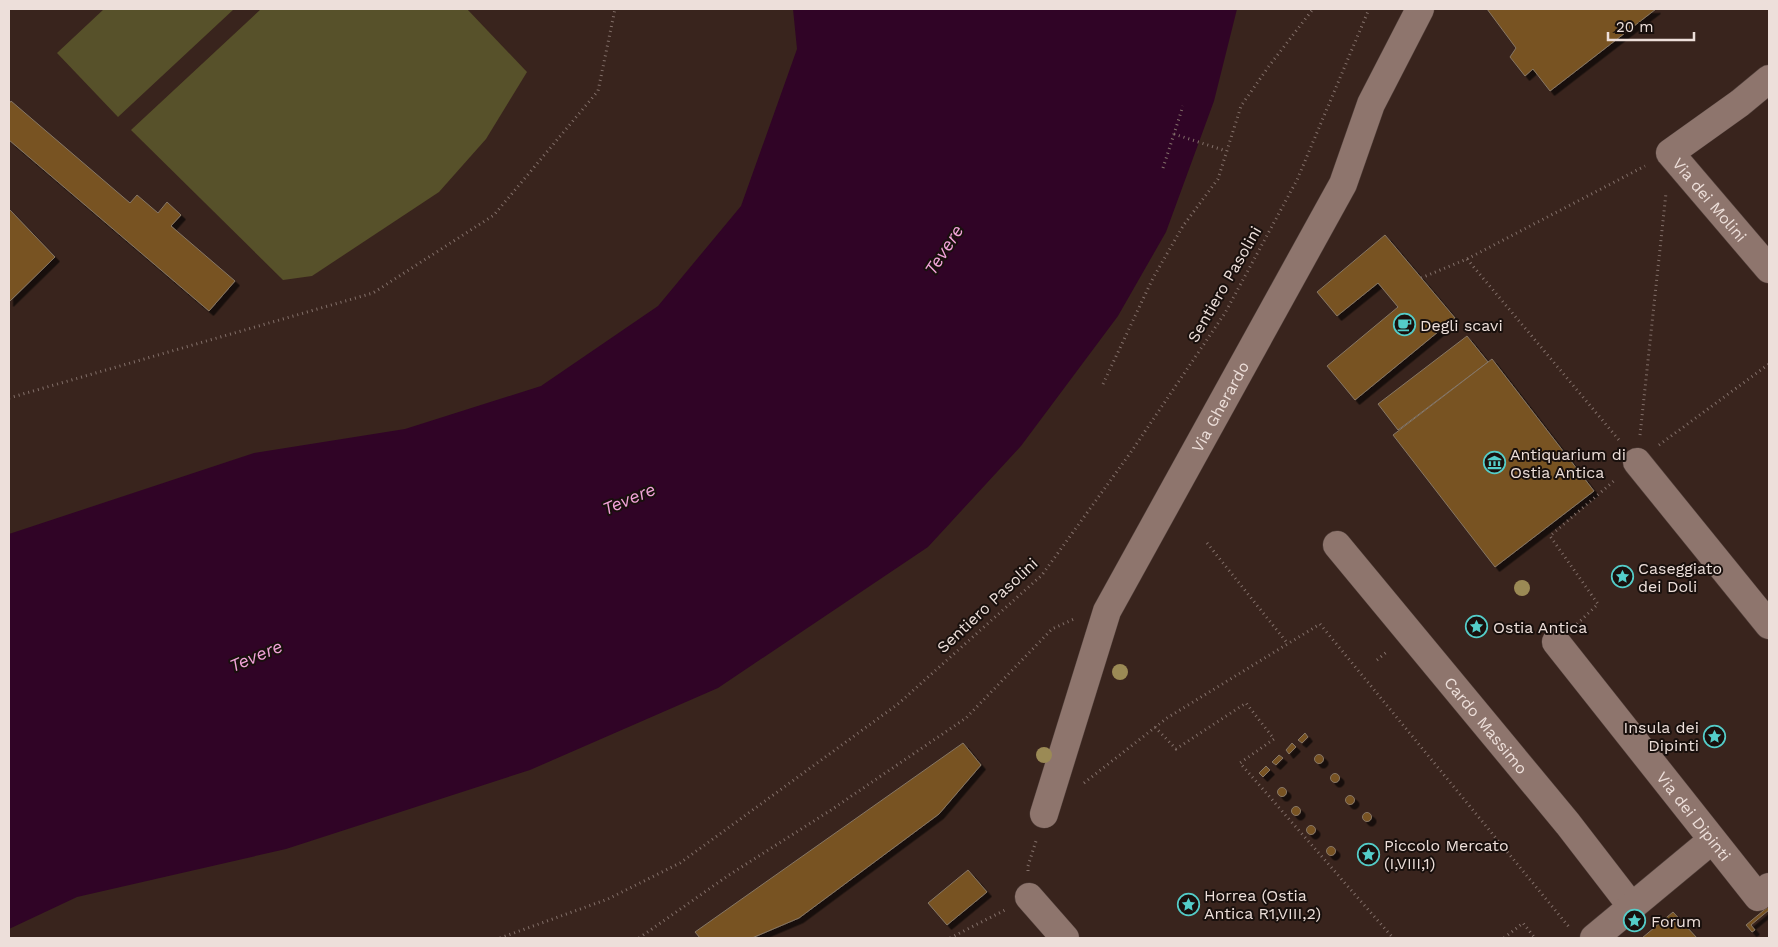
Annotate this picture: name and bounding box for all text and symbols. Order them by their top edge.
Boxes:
scale bar [1608,10,1694,42]
text: 20 m [1616,18,1654,36]
street label: Via dei Molini [1668,154,1751,246]
water label: Tevere [920,221,968,279]
street label: Sentiero Pasolini [1183,223,1265,346]
cafe icon: Degli scavi [1392,313,1416,337]
place label: Degli scavi [1420,316,1503,335]
street label: Via Gherardo [1188,358,1253,456]
place label: Antiquarium di Ostia Antica [1510,445,1626,482]
museum icon: Antiquarium di Ostia Antica [1482,451,1506,475]
water label: Tevere [599,478,659,519]
street label: Sentiero Pasolini [933,554,1042,657]
place label: Caseggiato dei Doli [1638,559,1722,596]
place icon: Caseggiato dei Doli [1610,565,1634,589]
place icon: Ostia Antica [1465,615,1489,639]
place label: Ostia Antica [1493,618,1587,637]
water label: Tevere [226,635,286,676]
street label: Cardo Massimo [1440,673,1531,778]
place label: Insula dei Dipinti [1624,718,1699,755]
place icon: Insula dei Dipinti [1703,724,1727,748]
street label: Via dei Dipinti [1652,768,1735,865]
place label: Piccolo Mercato (I,VIII,1) [1384,836,1509,873]
place icon: Piccolo Mercato (I,VIII,1) [1356,842,1380,866]
place label: Horrea (Ostia Antica R1,VIII,2) [1204,886,1321,923]
place icon: Horrea (Ostia Antica R1,VIII,2) [1176,892,1200,916]
place icon: Forum [1623,909,1647,933]
place label: Forum [1651,912,1701,931]

